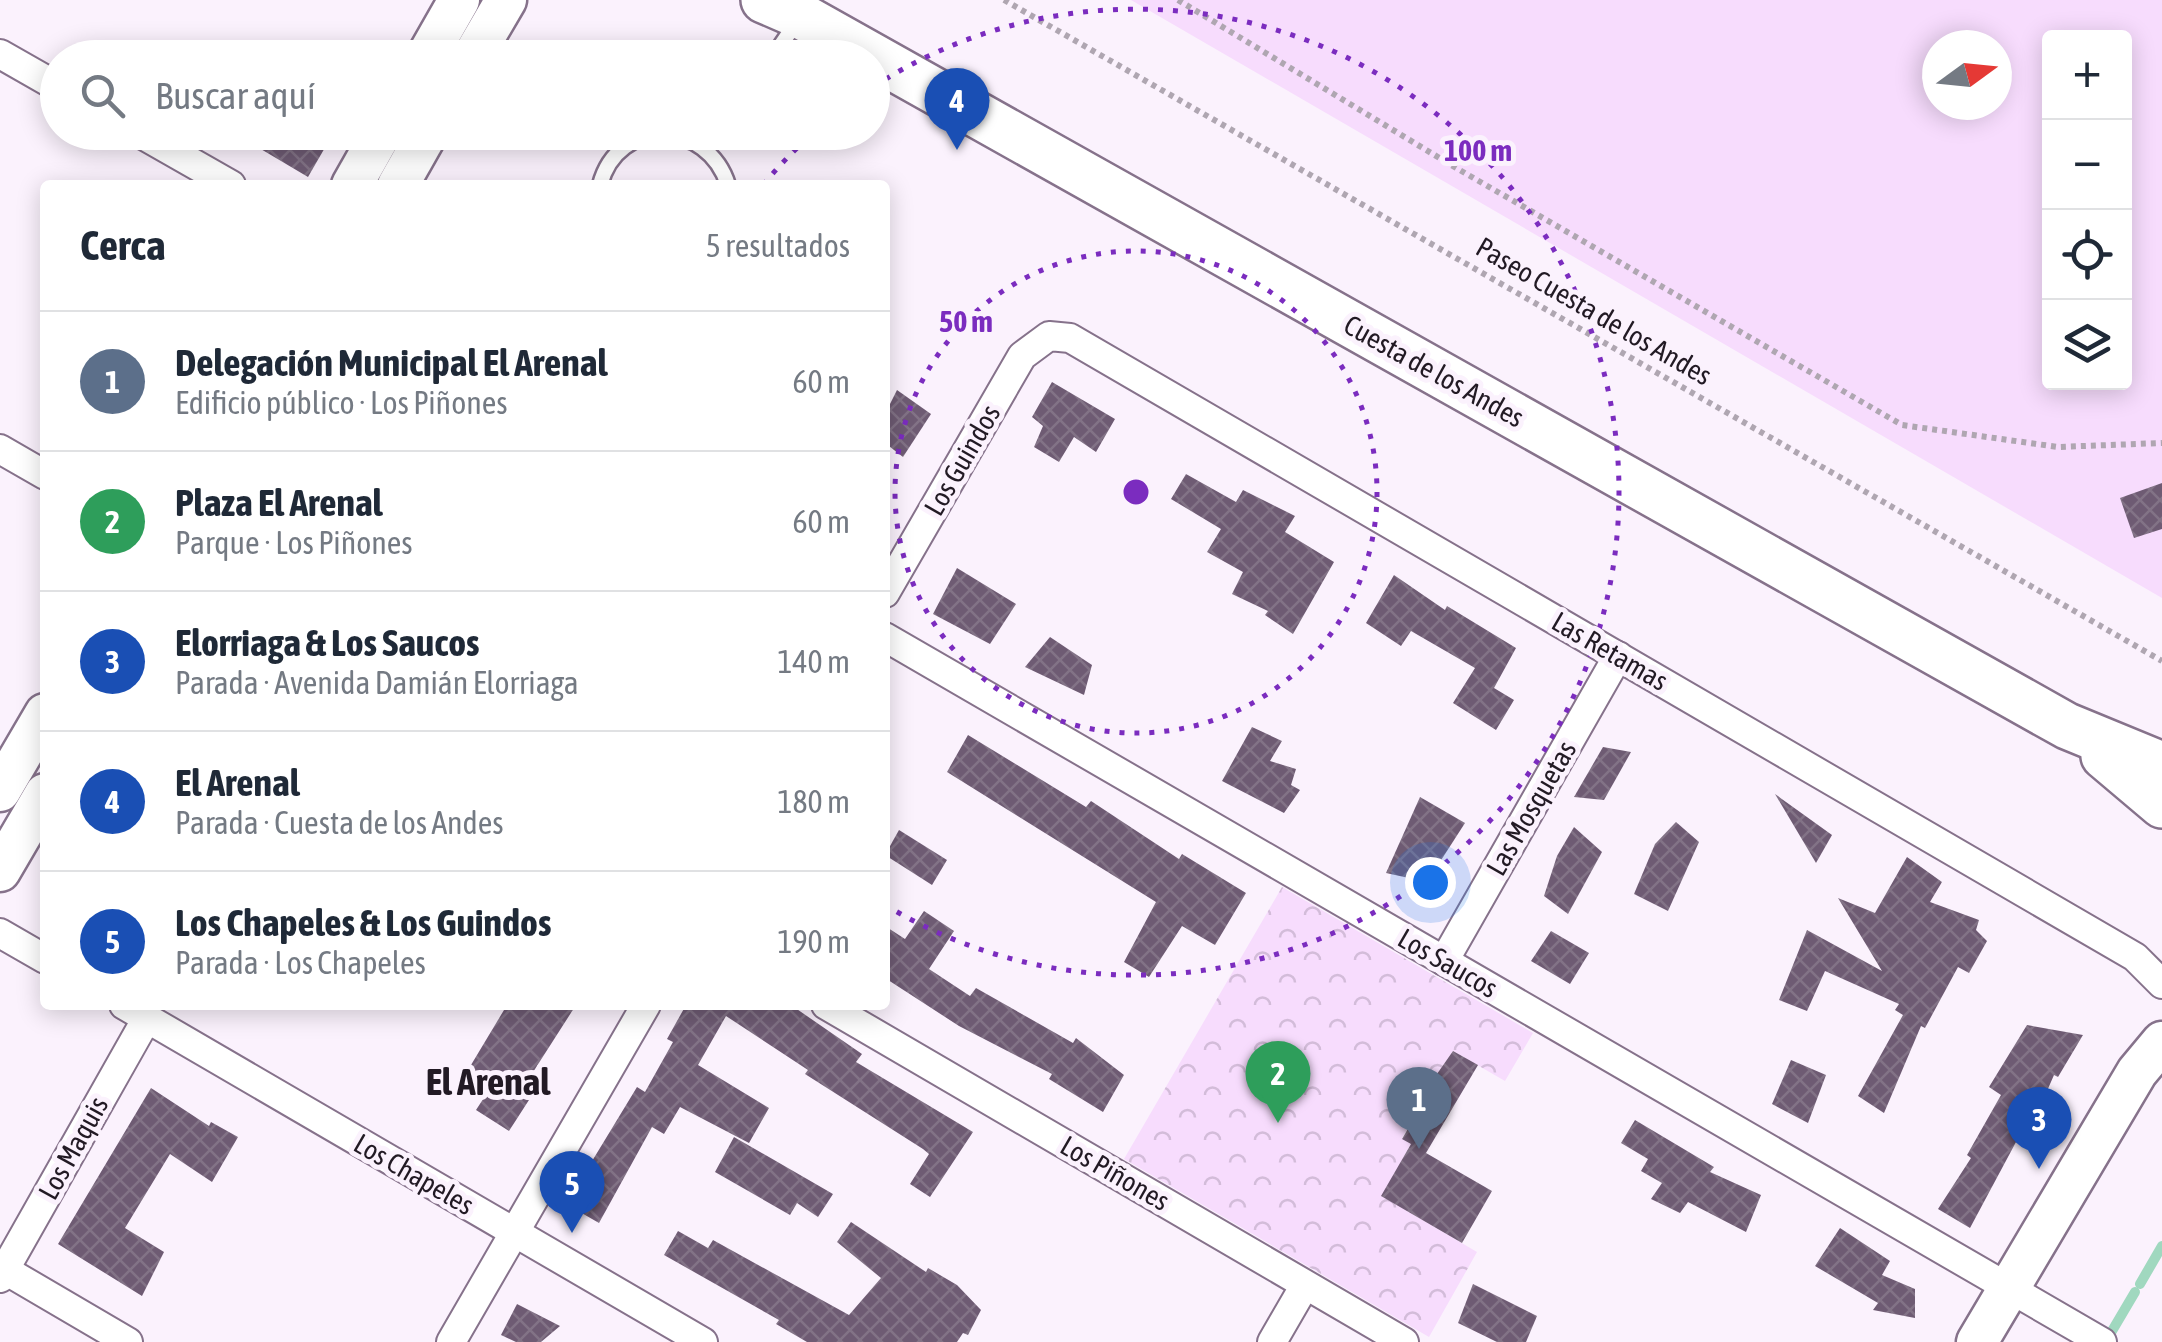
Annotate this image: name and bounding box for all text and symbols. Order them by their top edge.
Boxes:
north arrow [1922,30,2012,120]
map controls [2042,30,2132,390]
button: + [2042,30,2132,120]
search box [40,40,890,150]
icon: search [75,68,130,123]
pin: 4 [924,68,990,150]
text: Buscar aquí [155,74,316,117]
button: − [2042,120,2132,210]
text: 100 m [1444,133,1512,167]
button: locate [2042,210,2132,300]
text: Cerca [80,221,165,269]
text: 5 resultados [706,227,850,264]
street label: Paseo Cuesta de los Andes [1471,231,1717,391]
button: layers [2042,300,2132,390]
text: 50 m [939,304,993,338]
street label: Cuesta de los Andes [1338,308,1530,434]
text: Delegación Municipal El Arenal [175,341,607,384]
text: 1 [105,363,120,400]
text: 60 m [792,363,850,400]
text: Edificio público · Los Piñones [175,384,508,421]
street label: Los Guindos [918,399,1006,521]
centre of rings [1118,474,1154,510]
text: Plaza El Arenal [175,481,383,524]
text: 2 [105,503,120,540]
text: 60 m [792,503,850,540]
text: Parque · Los Piñones [175,524,413,561]
street label: Las Retamas [1546,605,1674,697]
text: Elorriaga & Los Saucos [175,621,480,664]
text: 3 [105,643,120,680]
text: 140 m [777,643,850,680]
text: Parada · Avenida Damián Elorriaga [175,664,579,701]
street label: Las Mosquetas [1480,735,1582,881]
text: El Arenal [175,761,300,804]
text: 4 [105,783,120,820]
text: 180 m [777,783,850,820]
text: Parada · Cuesta de los Andes [175,804,504,841]
your location [1405,857,1456,908]
text: Los Chapeles & Los Guindos [175,901,551,944]
street label: Los Saucos [1393,922,1503,1004]
text: 5 [105,923,120,960]
text: 190 m [777,923,850,960]
text: Parada · Los Chapeles [175,944,426,981]
pin: 2 [1246,1040,1310,1123]
district label: El Arenal [426,1060,551,1103]
pin: 1 [1386,1066,1452,1149]
pin: 3 [2006,1086,2072,1169]
street label: Los Maquis [32,1091,114,1205]
street label: Los Chapeles [349,1127,479,1221]
street label: Los Piñones [1055,1129,1175,1217]
pin: 5 [540,1150,604,1233]

